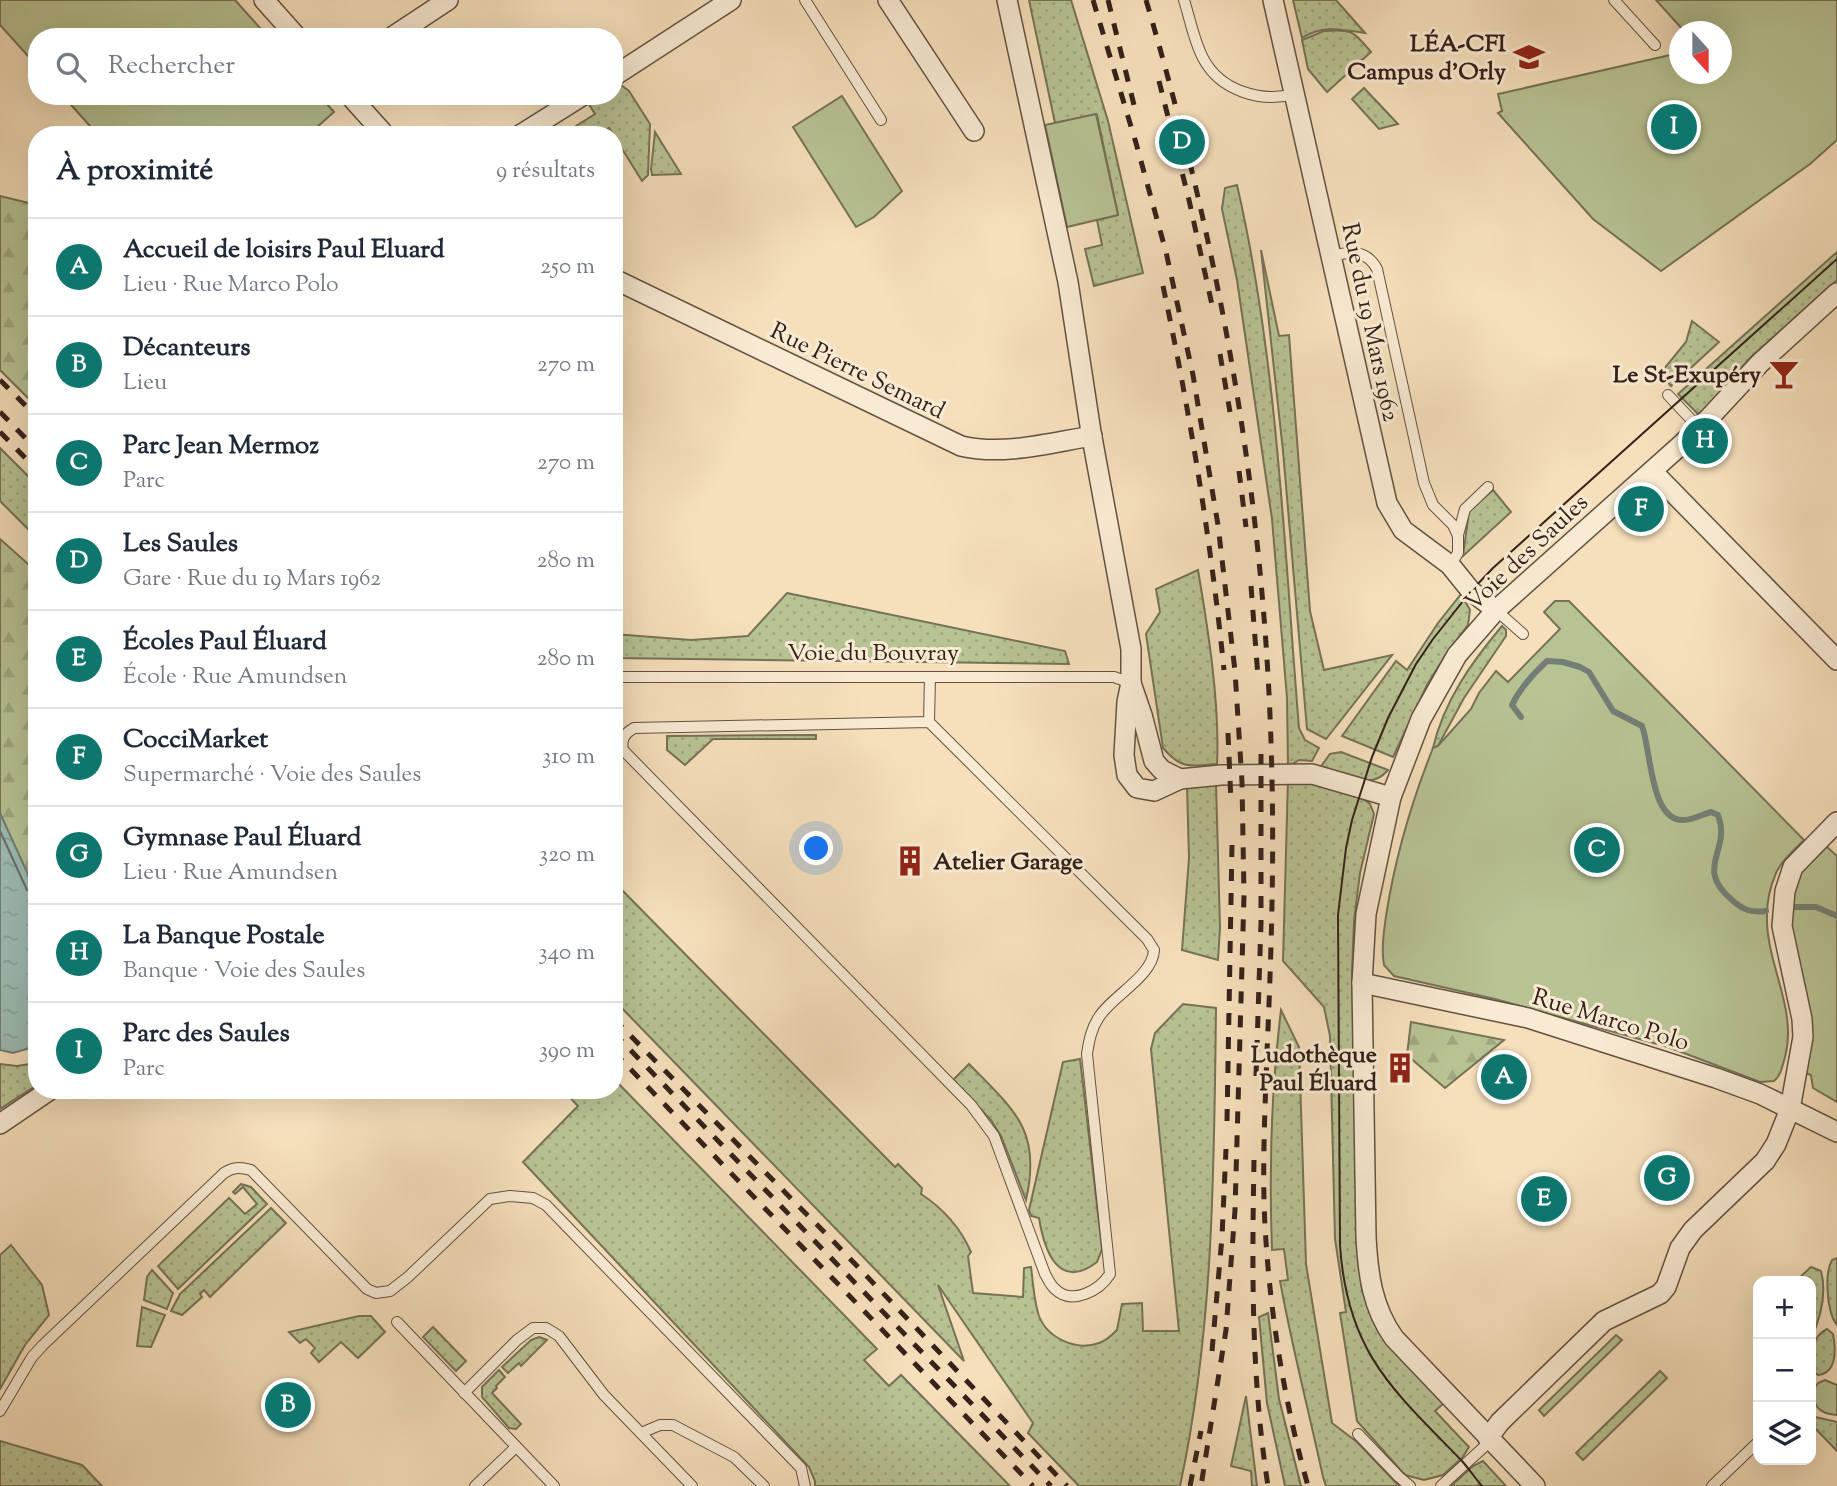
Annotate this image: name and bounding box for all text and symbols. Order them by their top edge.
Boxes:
north arrow [1669,21,1732,84]
search box [28,28,623,105]
place label: LÉA-CFI Campus d'Orly [1347,28,1506,90]
school or university icon: LÉA-CFI Campus d'Orly [1512,40,1546,74]
icon: search [52,48,90,86]
text: Rechercher [108,48,235,85]
pin: I [1651,101,1697,153]
pin: D [1159,116,1205,168]
text: À proximité [56,150,213,193]
text: 9 résultats [496,155,595,188]
street label: Rue du 19 Mars 1962 [1331,220,1407,425]
text: Accueil de loisirs Paul Eluard [123,232,445,269]
text: A [70,251,88,284]
text: 250 m [540,251,595,284]
text: Lieu · Rue Marco Polo [123,269,339,302]
street label: Rue Pierre Semard [764,315,951,429]
text: Décanteurs [123,330,251,367]
text: B [72,349,86,382]
text: 270 m [537,349,595,382]
bar icon: Le St-Exupéry [1767,357,1801,391]
place label: Le St-Exupéry [1613,359,1761,393]
text: Lieu [123,367,167,400]
pin: H [1682,415,1728,467]
text: Parc Jean Mermoz [123,428,319,465]
text: C [70,447,88,480]
text: 270 m [537,447,595,480]
text: Parc [123,465,165,498]
pin: F [1618,483,1664,535]
street label: Voie des Saules [1458,487,1597,620]
text: Les Saules [123,526,238,563]
text: D [70,545,88,578]
text: 280 m [537,545,595,578]
text: Gare · Rue du 19 Mars 1962 [123,563,381,596]
text: Écoles Paul Éluard [123,624,327,661]
street label: Voie du Bouvray [787,637,959,671]
text: E [72,643,86,676]
text: 280 m [537,643,595,676]
text: École · Rue Amundsen [123,661,347,694]
text: CocciMarket [123,722,268,759]
text: F [73,741,85,774]
text: 310 m [542,741,595,774]
text: Supermarché · Voie des Saules [123,759,421,792]
text: Gymnase Paul Éluard [123,820,361,857]
pin: C [1574,824,1620,876]
your location [799,831,833,865]
text: G [70,839,88,872]
text: 320 m [539,839,595,872]
building icon: Atelier Garage [893,844,927,878]
place label: Atelier Garage [933,846,1083,880]
text: Lieu · Rue Amundsen [123,857,338,890]
text: La Banque Postale [123,918,325,955]
text: H [70,937,88,970]
text: 340 m [538,937,595,970]
text: Banque · Voie des Saules [123,955,365,988]
street label: Rue Marco Polo [1528,981,1693,1061]
text: Parc des Saules [123,1016,290,1053]
text: I [75,1035,83,1068]
text: 390 m [539,1035,595,1068]
place label: Ludothèque Paul Éluard [1251,1039,1377,1101]
building icon: Ludothèque Paul Éluard [1383,1051,1417,1085]
pin: A [1481,1051,1527,1103]
text: Parc [123,1053,165,1086]
pin: G [1644,1152,1690,1204]
pin: E [1521,1173,1567,1225]
map controls [1753,1276,1816,1465]
button: + [1753,1276,1816,1339]
button: − [1753,1339,1816,1402]
pin: B [265,1379,311,1431]
button: layers [1753,1402,1816,1465]

